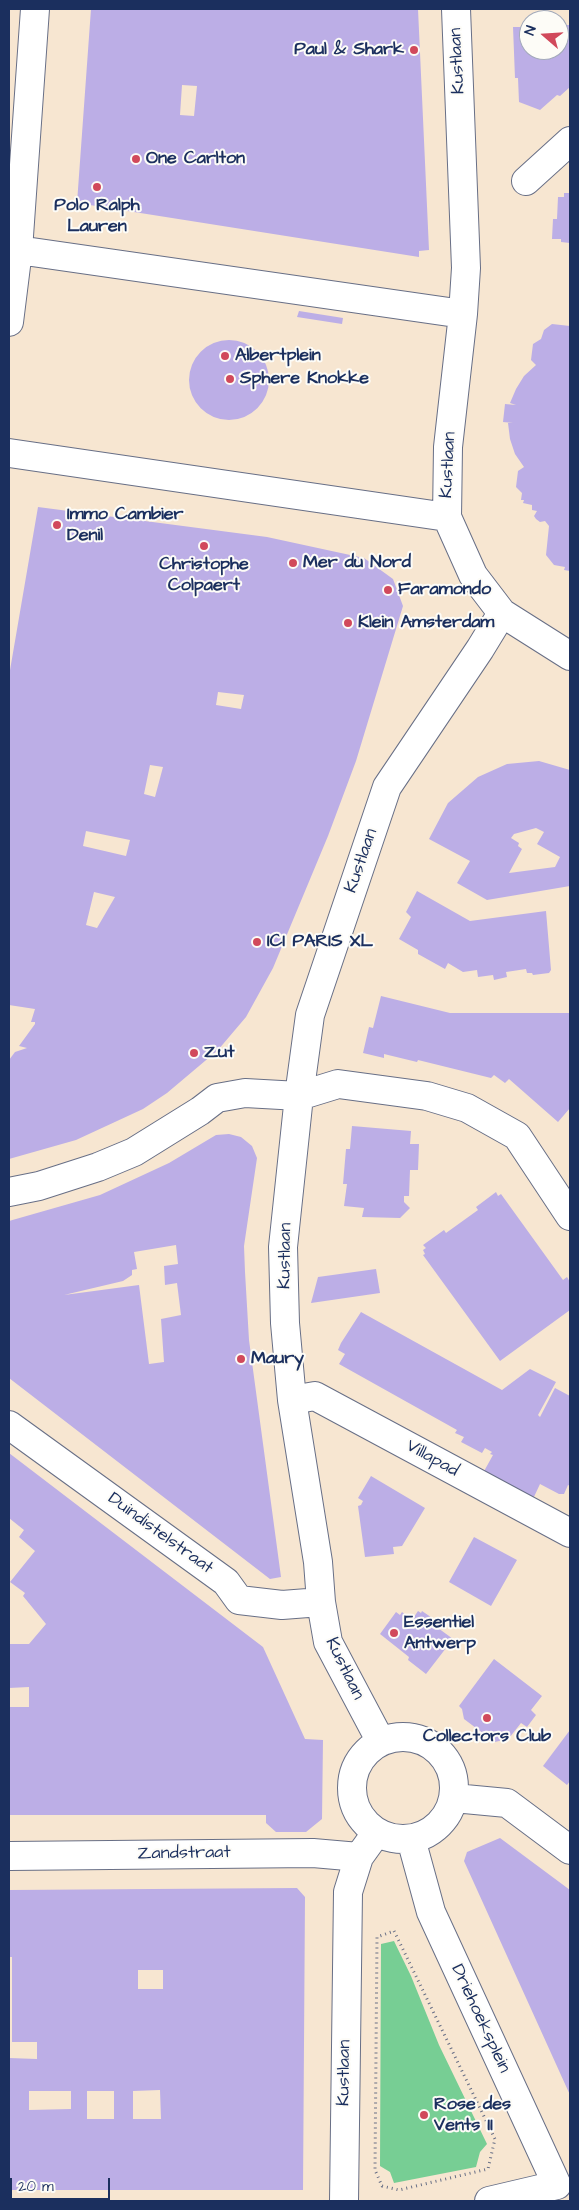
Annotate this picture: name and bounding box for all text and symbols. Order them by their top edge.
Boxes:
north arrow [519,10,569,60]
text: N [520,23,542,38]
street label: Kustlaan [445,27,471,95]
place label: Paul & Shark [294,39,404,61]
marker: Paul & Shark [408,44,420,56]
place label: One Carlton [146,148,245,170]
marker: One Carlton [130,153,142,165]
marker: Polo Ralph Lauren [91,181,103,193]
place label: Polo Ralph Lauren [54,195,140,238]
place label: Albertplein [235,345,321,367]
marker: Albertplein [219,350,231,362]
place label: Sphere Knokke [240,368,369,390]
marker: Sphere Knokke [224,373,236,385]
street label: Kustlaan [436,431,462,499]
place label: Immo Cambier Denil [67,504,183,546]
marker: Immo Cambier Denil [51,519,63,531]
marker: Christophe Colpaert [198,540,210,552]
place label: Mer du Nord [303,552,411,574]
place label: Christophe Colpaert [159,554,249,596]
marker: Mer du Nord [287,557,299,569]
place label: Faramondo [398,579,491,601]
marker: Faramondo [382,584,394,596]
place label: Klein Amsterdam [358,612,494,634]
marker: Klein Amsterdam [342,617,354,629]
street label: Kustlaan [341,826,383,896]
place label: ICI PARIS XL [267,931,373,953]
marker: ICI PARIS XL [251,936,263,948]
place label: Zut [204,1042,235,1064]
marker: Zut [188,1047,200,1059]
street label: Kustlaan [275,1223,297,1289]
place label: Maury [251,1348,304,1370]
marker: Maury [235,1353,247,1365]
street label: Villapad [402,1436,462,1482]
street label: Duindistelstraat [103,1488,217,1580]
place label: Essentiel Antwerp [404,1612,476,1655]
marker: Essentiel Antwerp [388,1627,400,1639]
street label: Kustlaan [320,1634,368,1704]
marker: Collectors Club [481,1712,493,1724]
place label: Collectors Club [423,1726,551,1748]
street label: Zandstraat [137,1842,231,1866]
street label: Driehoeksplein [445,1961,515,2077]
street label: Kustlaan [334,2040,356,2106]
place label: Rose des Vents II [434,2094,511,2136]
marker: Rose des Vents II [418,2109,430,2121]
scale bar [12,2168,112,2200]
text: 20 m [18,2176,54,2197]

